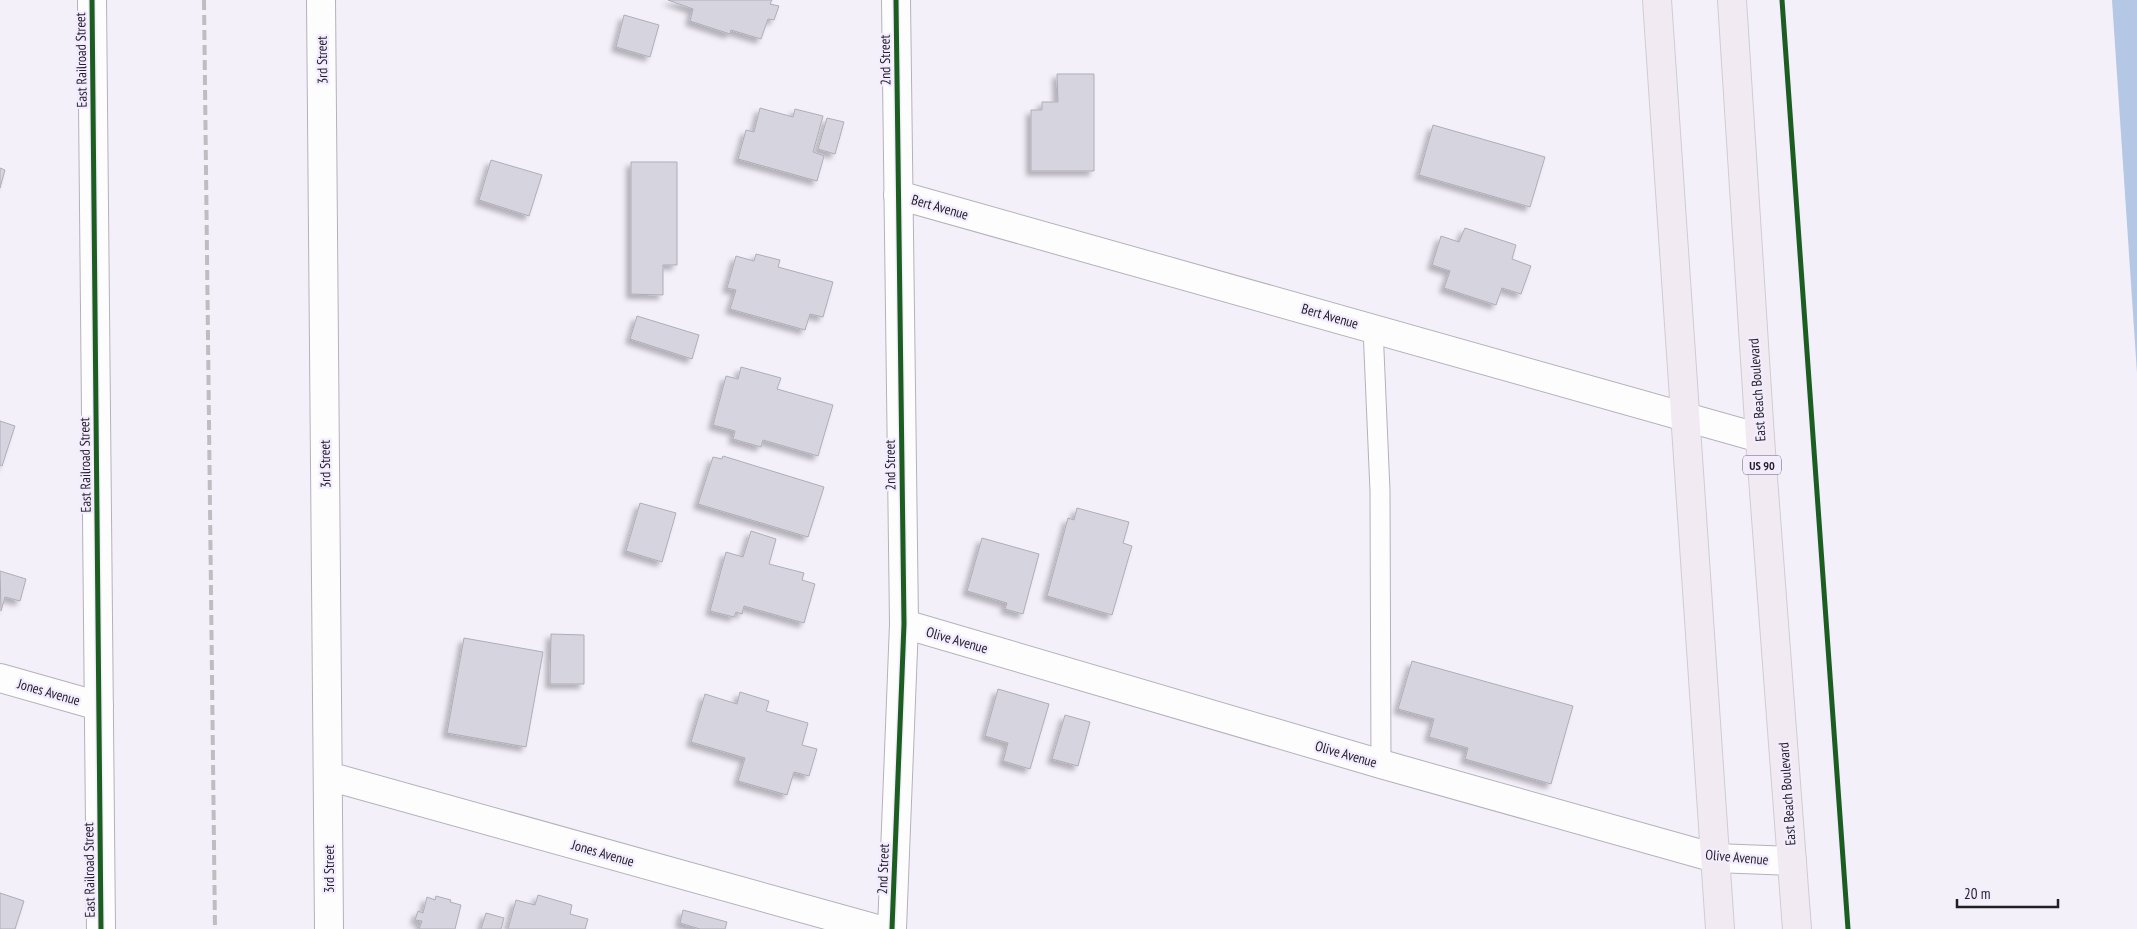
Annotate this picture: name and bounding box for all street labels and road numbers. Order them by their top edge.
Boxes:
street label: East Railroad Street [71,12,91,108]
street label: 2nd Street [876,34,894,85]
street label: 3rd Street [313,36,331,84]
street label: Bert Avenue [909,190,971,224]
street label: Bert Avenue [1299,299,1361,333]
street label: East Beach Boulevard [1744,338,1770,442]
street label: East Railroad Street [75,417,95,513]
street label: 2nd Street [881,439,899,490]
street label: 3rd Street [316,440,334,488]
road number: US 90 [1743,456,1781,474]
street label: Olive Avenue [924,623,990,657]
street label: Jones Avenue [15,674,82,710]
street label: Olive Avenue [1313,737,1379,771]
street label: East Beach Boulevard [1774,742,1800,846]
street label: East Railroad Street [79,822,99,918]
street label: Jones Avenue [569,835,636,871]
street label: 2nd Street [873,843,893,895]
street label: 3rd Street [320,845,338,893]
street label: Olive Avenue [1705,845,1769,869]

